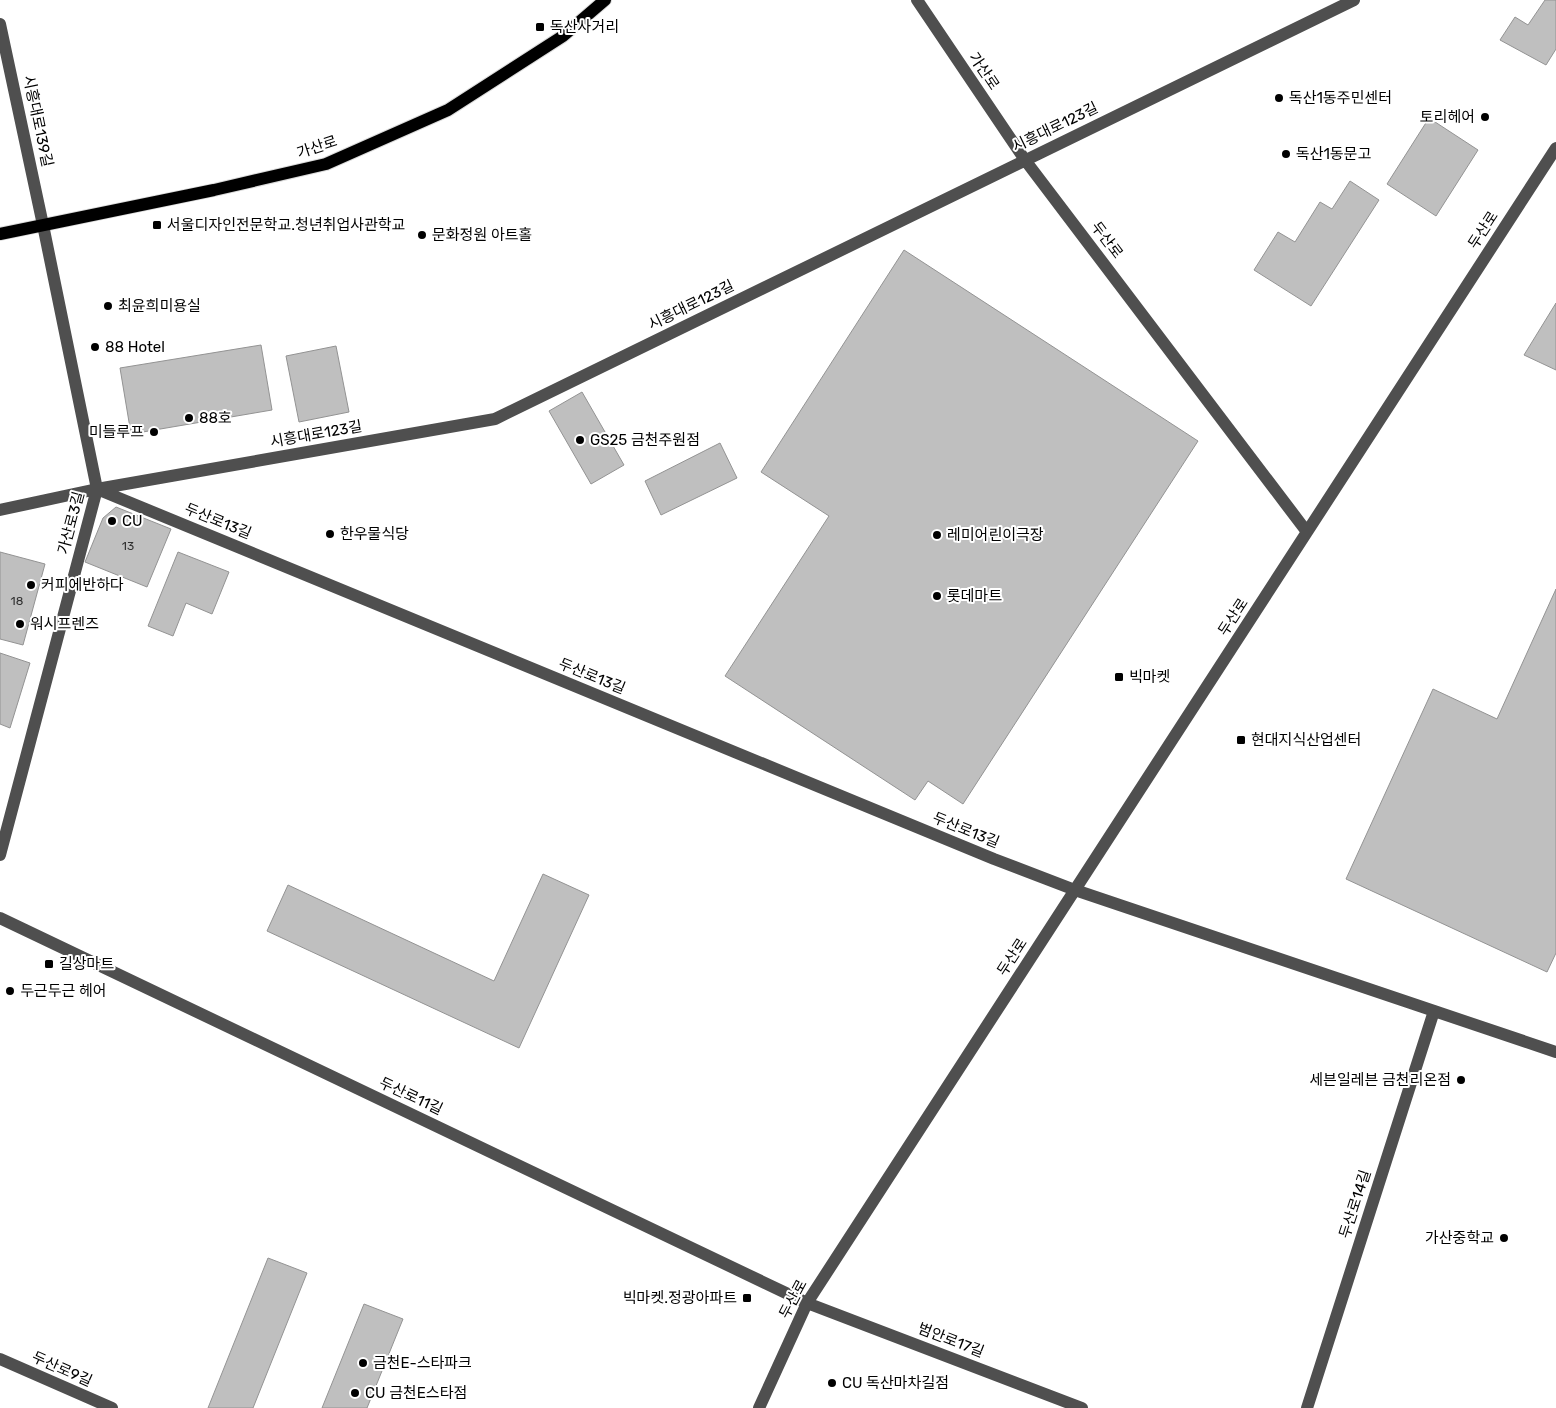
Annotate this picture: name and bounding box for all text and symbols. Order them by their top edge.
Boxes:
place label: 독산사거리 [550,18,619,36]
marker: 독산사거리 [534,21,546,33]
street label: 가산로 [965,49,1003,93]
street label: 시흥대로139길 [19,73,57,169]
place label: 독산1동주민센터 [1289,89,1392,107]
marker: 독산1동주민센터 [1273,92,1285,104]
street label: 시흥대로123길 [1009,98,1101,156]
place label: 토리헤어 [1420,108,1475,126]
marker: 토리헤어 [1479,111,1491,123]
street label: 가산로 [295,132,339,162]
place label: 독산1동문고 [1296,145,1372,163]
marker: 독산1동문고 [1280,148,1292,160]
street label: 두산로 [1464,208,1502,252]
place label: 서울디자인전문학교.청년취업사관학교 [167,216,405,234]
street label: 두산로 [1087,218,1127,262]
marker: 서울디자인전문학교.청년취업사관학교 [151,219,163,231]
place label: 문화정원 아트홀 [432,226,532,244]
marker: 문화정원 아트홀 [416,229,428,241]
street label: 시흥대로123길 [645,276,737,334]
place label: 최윤희미용실 [118,297,201,315]
marker: 최윤희미용실 [102,300,114,312]
place label: 88 Hotel [105,338,165,356]
marker: 88 Hotel [89,341,101,353]
place label: 88호 [199,409,232,427]
marker: 88호 [183,412,195,424]
street label: 시흥대로123길 [269,417,363,451]
place label: 미들루프 [89,423,144,441]
marker: 미들루프 [148,426,160,438]
place label: GS25 금천주원점 [590,431,700,449]
marker: GS25 금천주원점 [574,434,586,446]
street label: 가산로3길 [54,490,88,556]
street label: 두산로13길 [182,499,254,543]
place label: CU [122,512,143,530]
marker: CU [106,515,118,527]
place label: 한우물식당 [340,525,409,543]
place label: 레미어린이극장 [947,526,1044,544]
marker: 한우물식당 [324,528,336,540]
marker: 레미어린이극장 [931,529,943,541]
house number: 13 [122,539,134,553]
place label: 커피에반하다 [41,576,124,594]
marker: 커피에반하다 [25,579,37,591]
place label: 롯데마트 [947,587,1002,605]
marker: 롯데마트 [931,590,943,602]
house number: 18 [11,594,23,608]
street label: 두산로 [1214,595,1252,639]
place label: 워시프렌즈 [30,615,99,633]
marker: 워시프렌즈 [14,618,26,630]
street label: 두산로13길 [556,654,628,698]
place label: 빅마켓 [1129,668,1170,686]
marker: 빅마켓 [1113,671,1125,683]
place label: 현대지식산업센터 [1251,731,1361,749]
marker: 현대지식산업센터 [1235,734,1247,746]
street label: 두산로13길 [930,808,1002,852]
street label: 두산로 [993,935,1031,979]
place label: 길상마트 [59,955,114,973]
marker: 길상마트 [43,958,55,970]
place label: 두근두근 헤어 [20,982,106,1000]
marker: 두근두근 헤어 [4,985,16,997]
place label: 세븐일레븐 금천리온점 [1309,1071,1451,1089]
street label: 두산로11길 [376,1073,446,1119]
marker: 세븐일레븐 금천리온점 [1455,1074,1467,1086]
street label: 두산로14길 [1335,1167,1375,1241]
place label: 가산중학교 [1425,1229,1494,1247]
marker: 가산중학교 [1498,1232,1510,1244]
street label: 두산로 [775,1276,811,1322]
place label: 빅마켓.정광아파트 [623,1289,737,1307]
marker: 빅마켓.정광아파트 [741,1292,753,1304]
street label: 범안로17길 [915,1319,987,1361]
street label: 두산로9길 [29,1348,95,1390]
place label: 금천E-스타파크 [373,1354,472,1372]
marker: 금천E-스타파크 [357,1357,369,1369]
place label: CU 독산마차길점 [842,1374,949,1392]
marker: CU 독산마차길점 [826,1377,838,1389]
place label: CU 금천E스타점 [365,1384,467,1402]
marker: CU 금천E스타점 [349,1387,361,1399]

